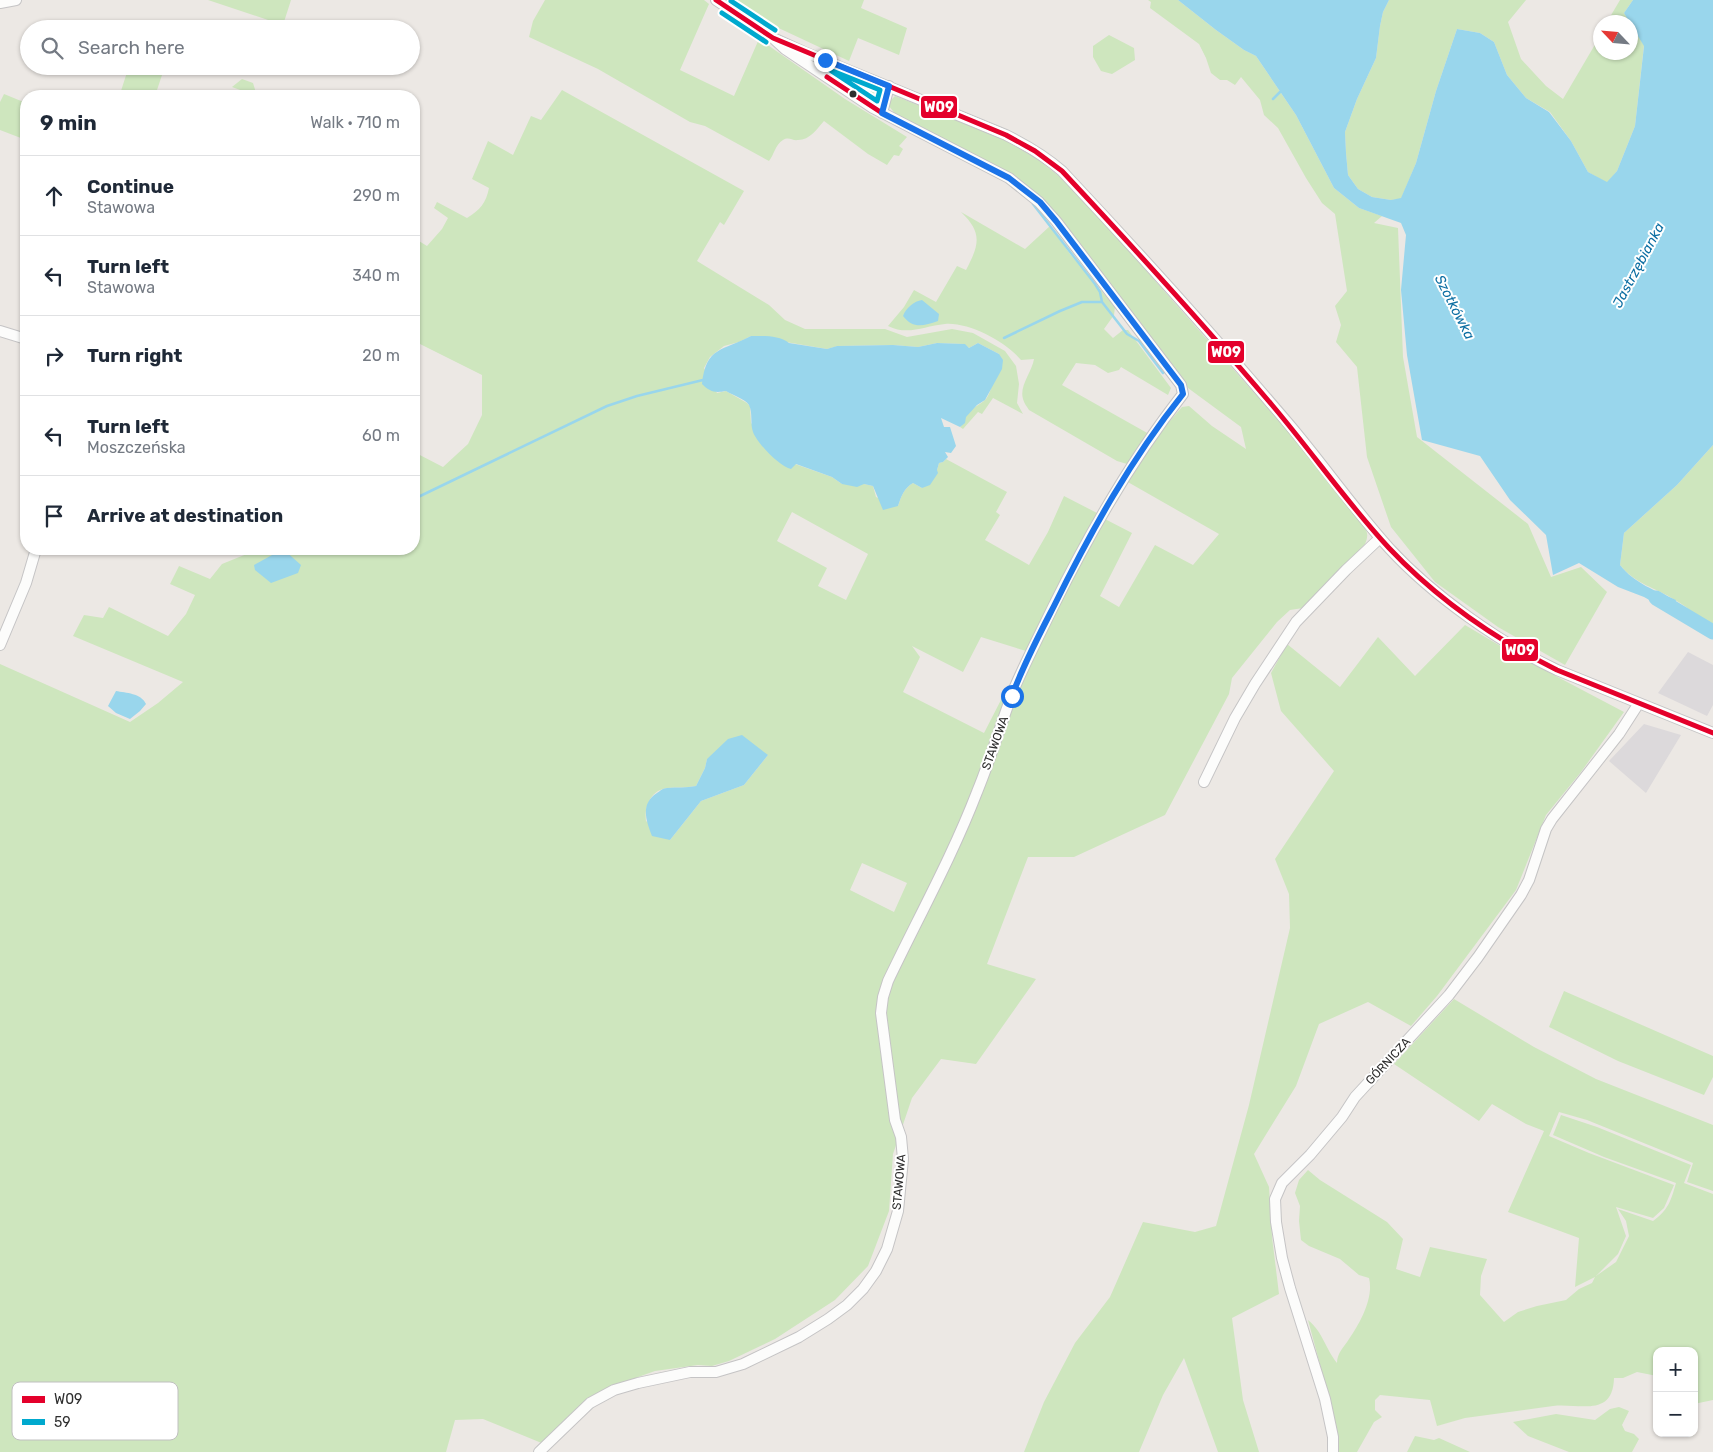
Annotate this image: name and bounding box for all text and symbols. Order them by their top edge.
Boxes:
north arrow [1593,15,1638,60]
search box [20,20,420,75]
icon: search [38,34,66,62]
text: Search here [78,36,185,59]
route end [814,49,837,72]
unlabelled marker [848,89,858,99]
line badge: W09 [920,95,958,119]
text: W09 [924,99,954,116]
text: 9 min [40,110,97,135]
text: Walk · 710 m [310,113,400,132]
text: Continue [87,175,174,198]
icon: ahead [40,182,68,210]
text: 290 m [353,186,400,205]
text: Stawowa [87,198,155,217]
water label: Jastrzębianka [1609,220,1668,311]
text: Turn left [87,255,169,278]
icon: left [40,262,68,290]
text: 340 m [352,266,400,285]
water label: Szotkówka [1431,272,1478,342]
text: Stawowa [87,278,155,297]
line badge: W09 [1207,340,1245,364]
icon: right [40,342,68,370]
text: Turn right [87,344,182,367]
text: W09 [1211,344,1241,361]
text: 20 m [362,346,400,365]
text: Turn left [87,415,169,438]
icon: left [40,422,68,450]
text: 60 m [362,426,400,445]
text: Moszczeńska [87,438,186,457]
icon: arrive [40,502,68,530]
text: Arrive at destination [87,504,283,527]
line badge: W09 [1501,638,1539,662]
text: W09 [1505,642,1535,659]
route start [1001,685,1024,708]
street label: STAWOWA [979,714,1011,772]
street label: GÓRNICZA [1363,1035,1413,1087]
street label: STAWOWA [890,1153,908,1211]
map controls [1653,1347,1698,1437]
button: + [1653,1347,1698,1392]
legend [12,1382,178,1440]
text: W09 [54,1391,82,1408]
button: − [1653,1392,1698,1437]
text: 59 [54,1414,71,1431]

